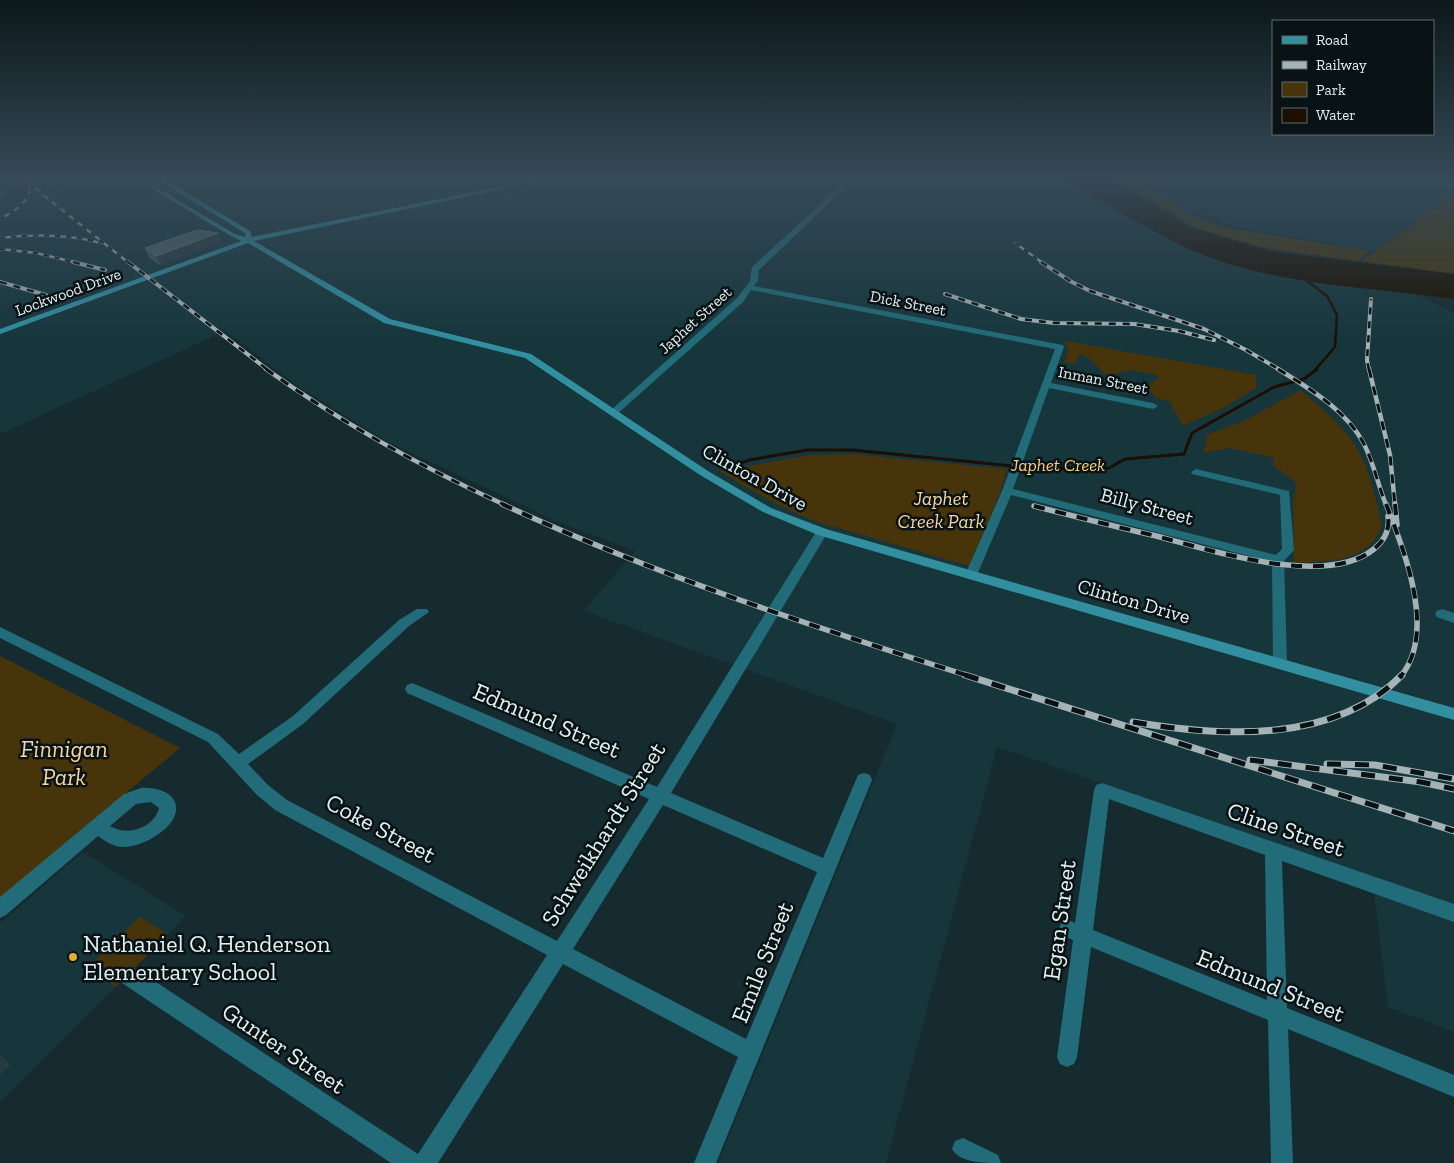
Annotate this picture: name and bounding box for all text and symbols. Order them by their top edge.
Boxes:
legend [1272,20,1434,135]
text: Road [1316,31,1349,49]
text: Railway [1316,56,1367,74]
text: Park [1316,81,1346,99]
text: Water [1316,106,1356,124]
street label: Lockwood Drive [12,264,124,320]
street label: Japhet Street [655,282,735,358]
street label: Dick Street [868,286,948,320]
street label: Inman Street [1057,362,1149,398]
street label: Clinton Drive [698,438,812,516]
water label: Japhet Creek [1010,454,1105,476]
street label: Billy Street [1098,482,1197,530]
park label: Japhet Creek Park [898,486,984,533]
street label: Clinton Drive [1075,573,1193,629]
street label: Edmund Street [469,676,625,764]
park label: Finnigan Park [20,734,108,791]
street label: Schweikhardt Street [535,737,671,931]
street label: Coke Street [321,787,441,869]
street label: Cline Street [1223,795,1349,863]
street label: Egan Street [1036,858,1082,982]
street label: Emile Street [725,897,799,1027]
place label: Nathaniel Q. Henderson Elementary School [83,929,331,986]
street label: Edmund Street [1193,942,1349,1028]
marker: Nathaniel Q. Henderson Elementary School [67,951,79,963]
street label: Gunter Street [217,996,351,1100]

